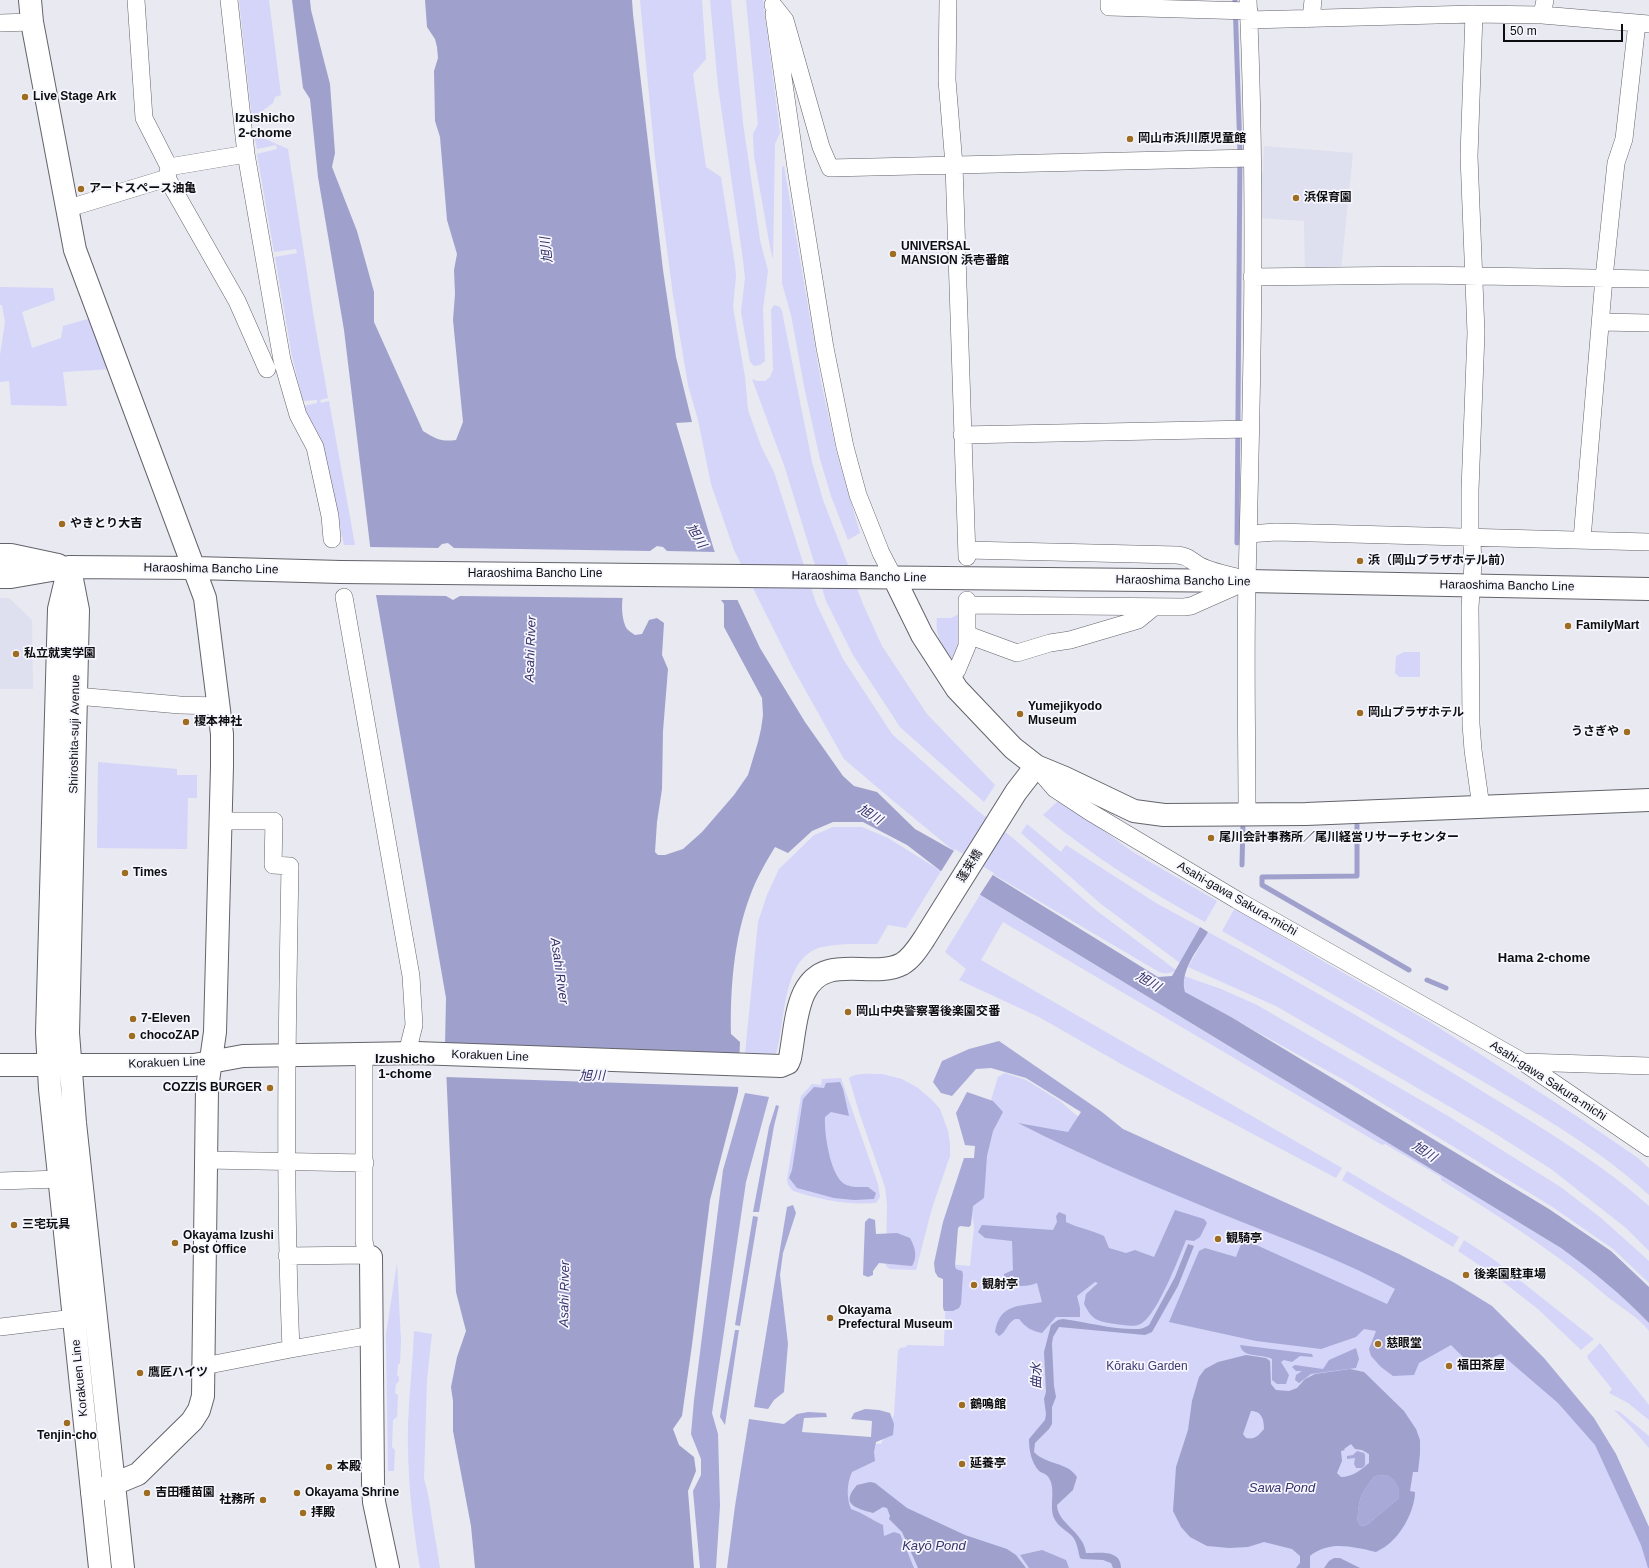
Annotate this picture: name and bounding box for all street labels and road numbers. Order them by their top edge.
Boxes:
street label: Haraoshima Bancho Line [144,561,278,577]
street label: Haraoshima Bancho Line [468,567,602,581]
street label: Haraoshima Bancho Line [792,569,926,585]
street label: Haraoshima Bancho Line [1116,573,1250,589]
street label: Haraoshima Bancho Line [1440,578,1574,594]
street label: Shiroshita-suji Avenue [67,674,83,794]
street label: 蓬莱橋 [954,847,986,885]
street label: Asahi-gawa Sakura-michi [1174,859,1300,939]
street label: Asahi-gawa Sakura-michi [1487,1038,1609,1124]
street label: Korakuen Line [451,1047,529,1065]
street label: Korakuen Line [128,1054,206,1072]
street label: Korakuen Line [69,1339,91,1417]

